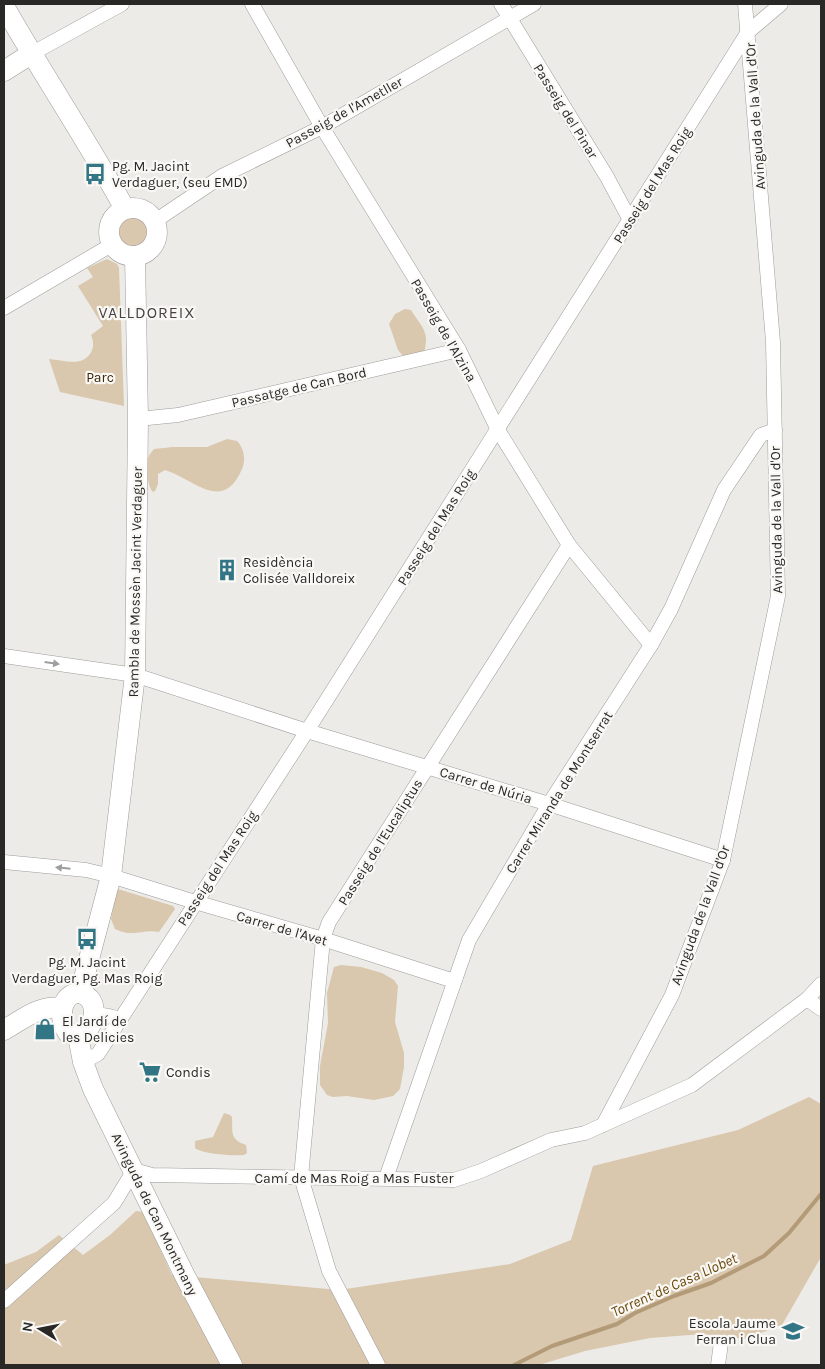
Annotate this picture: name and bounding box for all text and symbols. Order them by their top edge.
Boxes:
street label: Avinguda de la Vall d'Or [742,41,769,190]
street label: Passeig del Pinar [530,61,602,163]
street label: Passeig de l'Ametller [283,73,406,152]
street label: Passeig del Mas Roig [610,124,695,247]
place label: Pg. M. Jacint Verdaguer, (seu EMD) [112,158,248,191]
bus stop icon: Pg. M. Jacint Verdaguer, (seu EMD) [82,161,108,187]
street label: Passeig de l'Alzina [407,276,480,385]
district label: VALLDOREIX [98,303,196,322]
street label: Passatge de Can Bord [230,364,368,411]
park label: Parc [86,369,114,386]
street label: Avinguda de la Vall d'Or [767,445,786,594]
street label: Rambla de Mossèn Jacint Verdaguer [125,466,146,698]
street label: Passeig del Mas Roig [394,466,479,589]
place label: Residència Colisée Valldoreix [243,554,355,587]
building icon: Residència Colisée Valldoreix [214,557,240,583]
one-way arrow [44,659,60,667]
street label: Carrer Miranda de Montserrat [502,708,617,877]
street label: Carrer de Núria [438,763,534,808]
street label: Passeig de l'Eucaliptus [335,776,426,909]
street label: Passeig del Mas Roig [174,807,261,929]
street label: Avinguda de la Vall d'Or [667,842,734,987]
one-way arrow [54,864,70,872]
street label: Carrer de l'Avet [234,907,329,950]
bus stop icon: Pg. M. Jacint Verdaguer, Pg. Mas Roig [74,926,100,952]
place label: Pg. M. Jacint Verdaguer, Pg. Mas Roig [12,954,162,987]
place label: El Jardí de les Delicies [62,1013,134,1046]
shop icon: El Jardí de les Delicies [32,1016,58,1042]
supermarket icon: Condis [137,1059,163,1085]
place label: Condis [166,1064,211,1081]
street label: Avinguda de Can Montmany [108,1130,202,1299]
street label: Camí de Mas Roig a Mas Fuster [254,1170,455,1187]
water label: Torrent de Casa Llobet [608,1249,741,1321]
north arrow [15,1304,65,1354]
place label: Escola Jaume Ferran i Clua [689,1315,776,1348]
school or university icon: Escola Jaume Ferran i Clua [780,1318,806,1344]
text: N [18,1320,37,1333]

